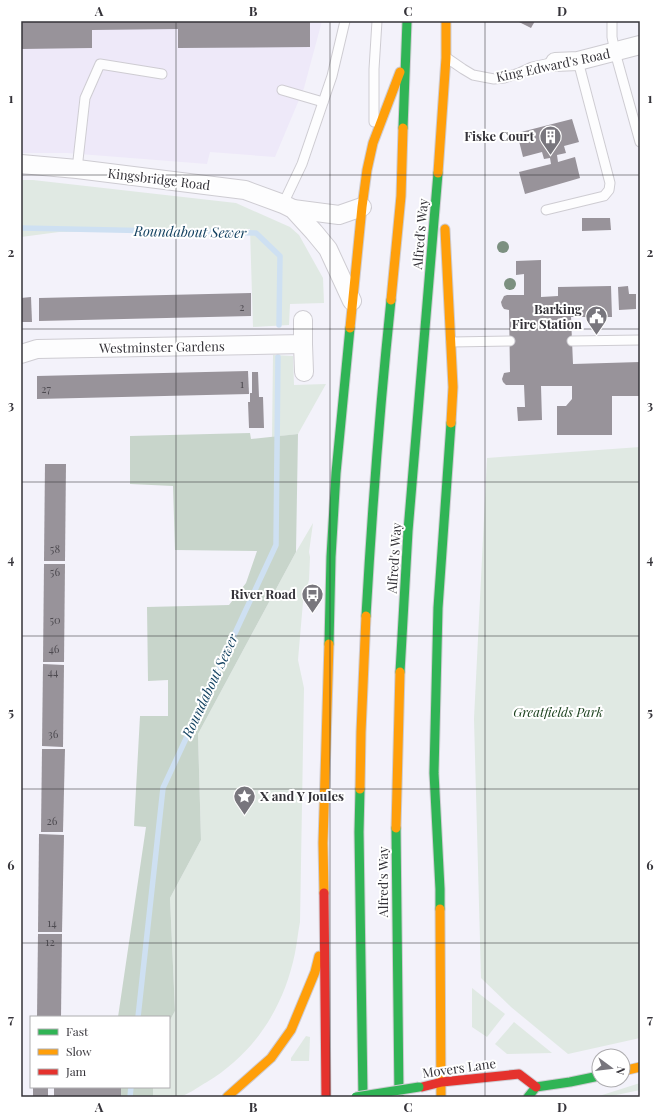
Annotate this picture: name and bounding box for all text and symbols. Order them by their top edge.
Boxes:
text: A [94,2,104,19]
text: B [249,2,258,19]
text: C [403,2,413,19]
text: D [557,2,567,19]
street label: King Edward's Road [494,44,612,85]
text: 1 [9,89,14,106]
text: 1 [648,89,653,106]
building icon: Fiske Court [537,123,563,156]
place label: Fiske Court [464,127,534,144]
street label: Kingsbridge Road [107,164,212,193]
street label: Alfred's Way [408,197,431,271]
water label: Roundabout Sewer [133,221,247,242]
text: 2 [8,243,15,260]
text: 2 [647,243,654,260]
house number: 2 [239,299,245,314]
place label: Barking Fire Station [512,300,583,332]
public building icon: Barking Fire Station [584,303,610,336]
street label: Westminster Gardens [98,337,225,356]
house number: 1 [240,376,244,391]
house number: 27 [41,381,51,396]
text: 3 [8,396,14,413]
text: 3 [647,396,653,413]
street label: Alfred's Way [382,522,404,595]
house number: 58 [50,541,60,556]
text: 4 [8,550,15,567]
text: 4 [647,550,654,567]
house number: 56 [50,564,60,579]
bus stop icon: River Road [299,581,325,614]
place label: River Road [230,585,296,602]
house number: 50 [49,612,61,627]
water label: Roundabout Sewer [177,630,242,742]
house number: 46 [48,641,60,656]
house number: 44 [48,664,59,679]
text: 5 [8,703,14,720]
park label: Greatfields Park [513,703,603,720]
text: 5 [647,703,653,720]
house number: 36 [48,726,59,741]
place icon: X and Y Joules [232,783,258,816]
place label: X and Y Joules [260,787,344,804]
house number: 26 [47,813,58,828]
street label: Alfred's Way [374,846,391,919]
text: 6 [7,856,15,873]
text: 6 [646,856,654,873]
house number: 14 [47,915,57,930]
house number: 12 [45,934,55,949]
text: 7 [8,1010,14,1027]
text: 7 [647,1010,653,1027]
legend [30,1016,170,1088]
text: Fast [66,1023,89,1039]
text: Slow [66,1043,92,1059]
north arrow [591,1048,631,1088]
street label: Movers Lane [421,1054,497,1081]
text: Jam [65,1063,87,1079]
text: N [613,1065,629,1077]
text: A [94,1098,104,1115]
text: B [249,1098,258,1115]
text: C [403,1098,413,1115]
text: D [557,1098,567,1115]

